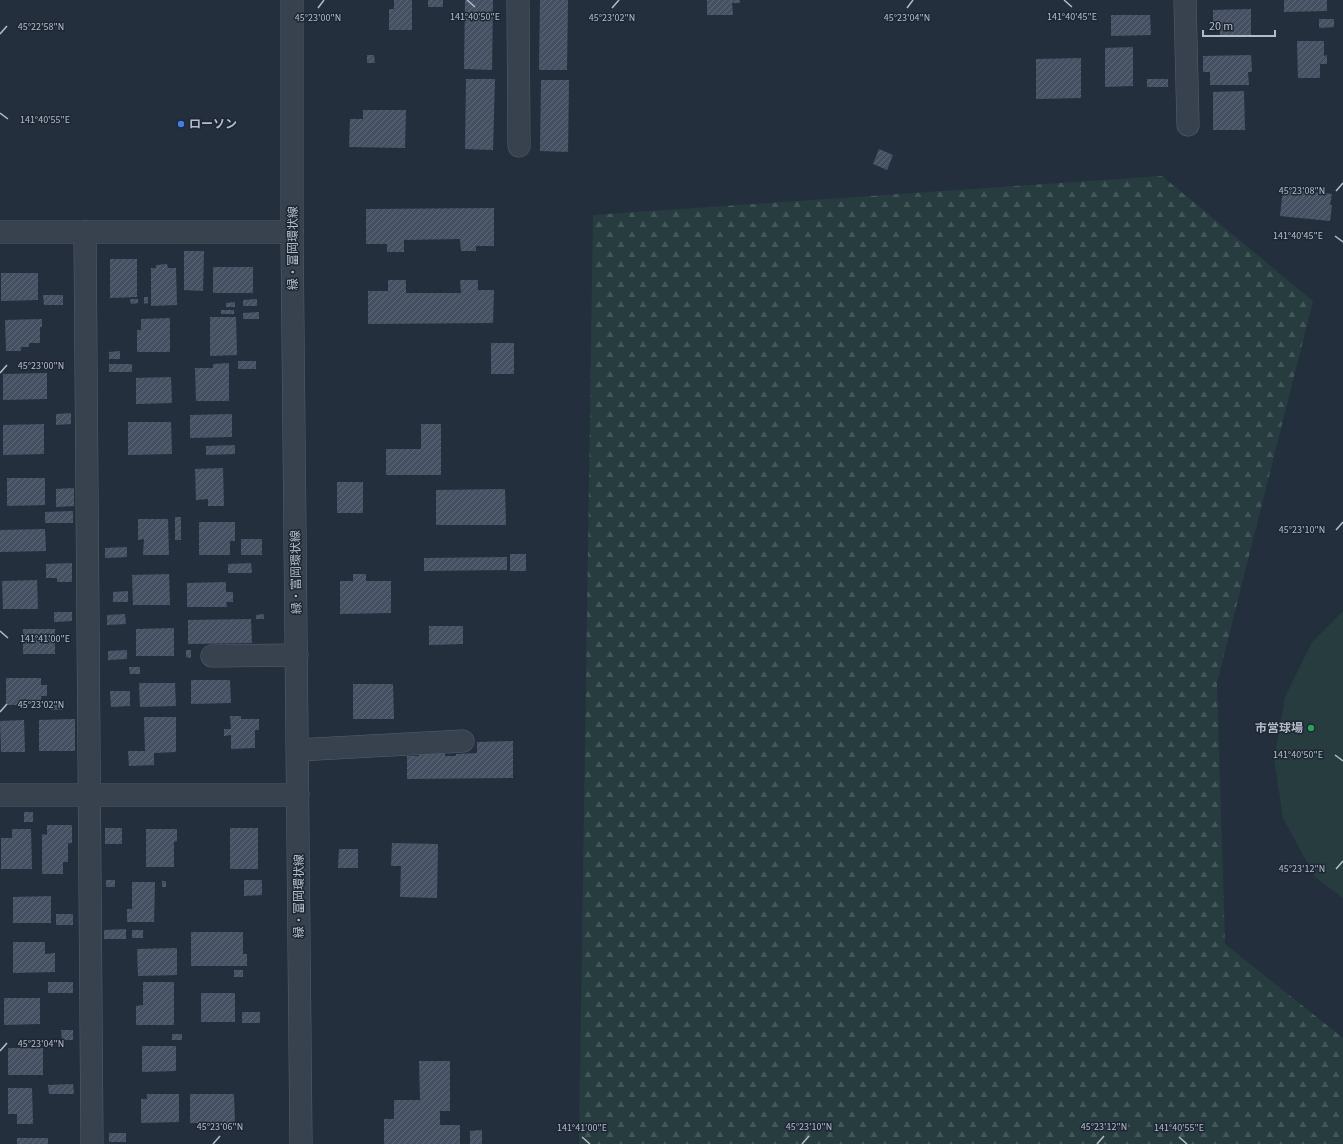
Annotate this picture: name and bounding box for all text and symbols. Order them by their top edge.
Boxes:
text: 141°40'50"E [450,10,500,24]
text: 141°40'45"E [1047,10,1097,24]
text: 45°23'00"N [295,11,341,25]
text: 45°23'02"N [589,11,635,25]
text: 45°23'04"N [884,11,930,25]
scale bar [1203,12,1275,38]
text: 20 m [1209,18,1233,35]
text: 45°22'58"N [18,20,64,34]
text: 141°40'55"E [20,113,70,127]
place label: ローソン [189,116,237,133]
marker: ローソン [176,119,186,129]
text: 45°23'08"N [1279,184,1325,198]
street label: 緑・富岡環状線 [285,206,302,290]
text: 141°40'45"E [1273,229,1323,243]
text: 45°23'00"N [18,359,64,373]
text: 45°23'10"N [1279,523,1325,537]
street label: 緑・富岡環状線 [287,530,306,614]
text: 141°41'00"E [20,632,70,646]
text: 45°23'02"N [18,698,64,712]
place label: 市営球場 [1255,720,1303,737]
marker: 市営球場 [1306,723,1316,733]
text: 141°40'50"E [1273,748,1323,762]
street label: 緑・富岡環状線 [291,854,308,938]
text: 45°23'12"N [1279,862,1325,876]
text: 45°23'04"N [18,1037,64,1051]
text: 45°23'06"N [197,1120,243,1134]
text: 45°23'10"N [786,1120,832,1134]
text: 45°23'12"N [1081,1120,1127,1134]
text: 141°41'00"E [557,1121,607,1135]
text: 141°40'55"E [1154,1121,1204,1135]

